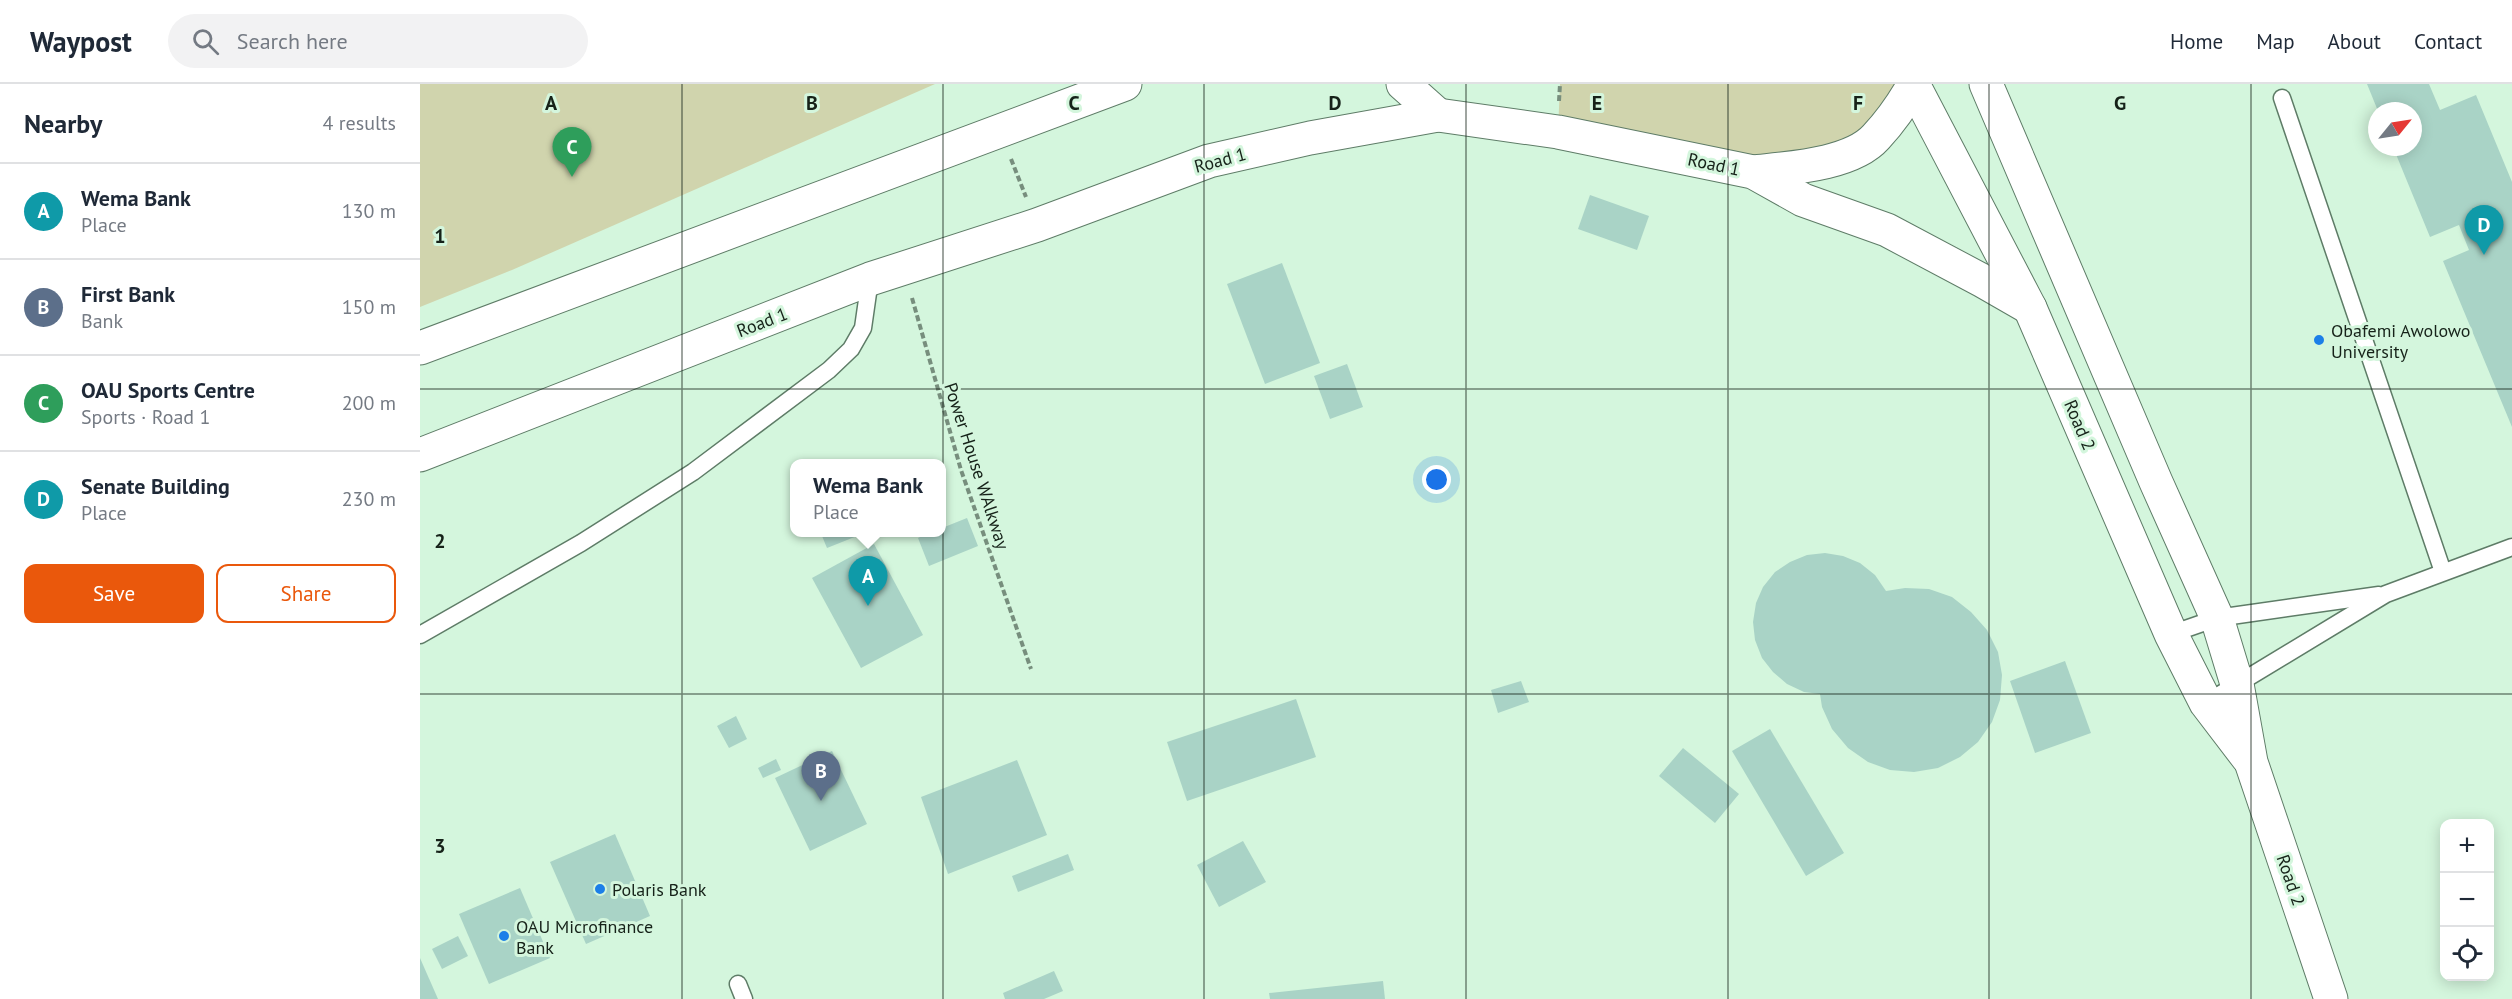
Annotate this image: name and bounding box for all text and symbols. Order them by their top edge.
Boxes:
search box [168,14,588,68]
text: Waypost [30,23,132,60]
icon: search [189,25,222,58]
text: Search here [237,27,348,55]
text: Home [2170,28,2223,55]
text: Map [2256,28,2295,55]
text: About [2328,28,2381,55]
text: Contact [2414,28,2482,55]
text: A [545,90,558,116]
text: B [806,90,818,116]
text: C [1068,90,1080,116]
text: D [1329,90,1342,116]
text: E [1592,90,1602,116]
text: F [1853,90,1863,116]
text: G [2114,90,2126,116]
north arrow [2368,102,2422,156]
text: Nearby [24,107,102,140]
text: 4 results [323,110,396,136]
pin: C [552,128,592,177]
street label: Road 1 [1192,142,1248,178]
street label: Road 1 [1686,147,1742,181]
text: Wema Bank [81,184,191,212]
text: A [37,198,50,224]
text: 130 m [342,198,396,224]
pin: D [2464,206,2504,255]
text: Place [81,212,127,238]
text: 1 [434,223,446,249]
text: First Bank [81,280,175,308]
text: B [38,294,49,320]
text: 150 m [342,294,396,320]
street label: Road 1 [733,302,791,342]
text: Bank [81,308,123,334]
place label: Obafemi Awolowo University [2331,319,2471,363]
marker: Obafemi Awolowo University [2312,333,2326,347]
text: OAU Sports Centre [81,376,255,404]
street label: Power House WAlkway [939,380,1015,553]
text: C [38,390,49,416]
text: 200 m [342,390,396,416]
street label: Road 2 [2059,396,2101,454]
text: Sports · Road 1 [81,404,210,430]
popup [790,459,946,537]
your location [1422,465,1451,494]
text: Wema Bank [813,471,923,499]
text: Senate Building [81,472,230,500]
text: D [37,486,50,512]
text: 230 m [342,486,396,512]
text: Place [813,499,859,525]
text: Place [81,500,127,526]
text: 2 [434,528,446,554]
pin: A [848,556,888,606]
button: Save [24,564,204,623]
button: Share [216,564,396,623]
pin: B [802,752,840,801]
map controls [2440,819,2494,981]
button: + [2440,819,2494,873]
text: 3 [434,833,446,859]
street label: Road 2 [2272,851,2310,909]
button: − [2440,873,2494,927]
place label: Polaris Bank [612,878,707,901]
marker: Polaris Bank [593,882,607,896]
place label: OAU Microfinance Bank [516,915,653,959]
button: locate [2440,927,2494,981]
marker: OAU Microfinance Bank [497,929,511,943]

